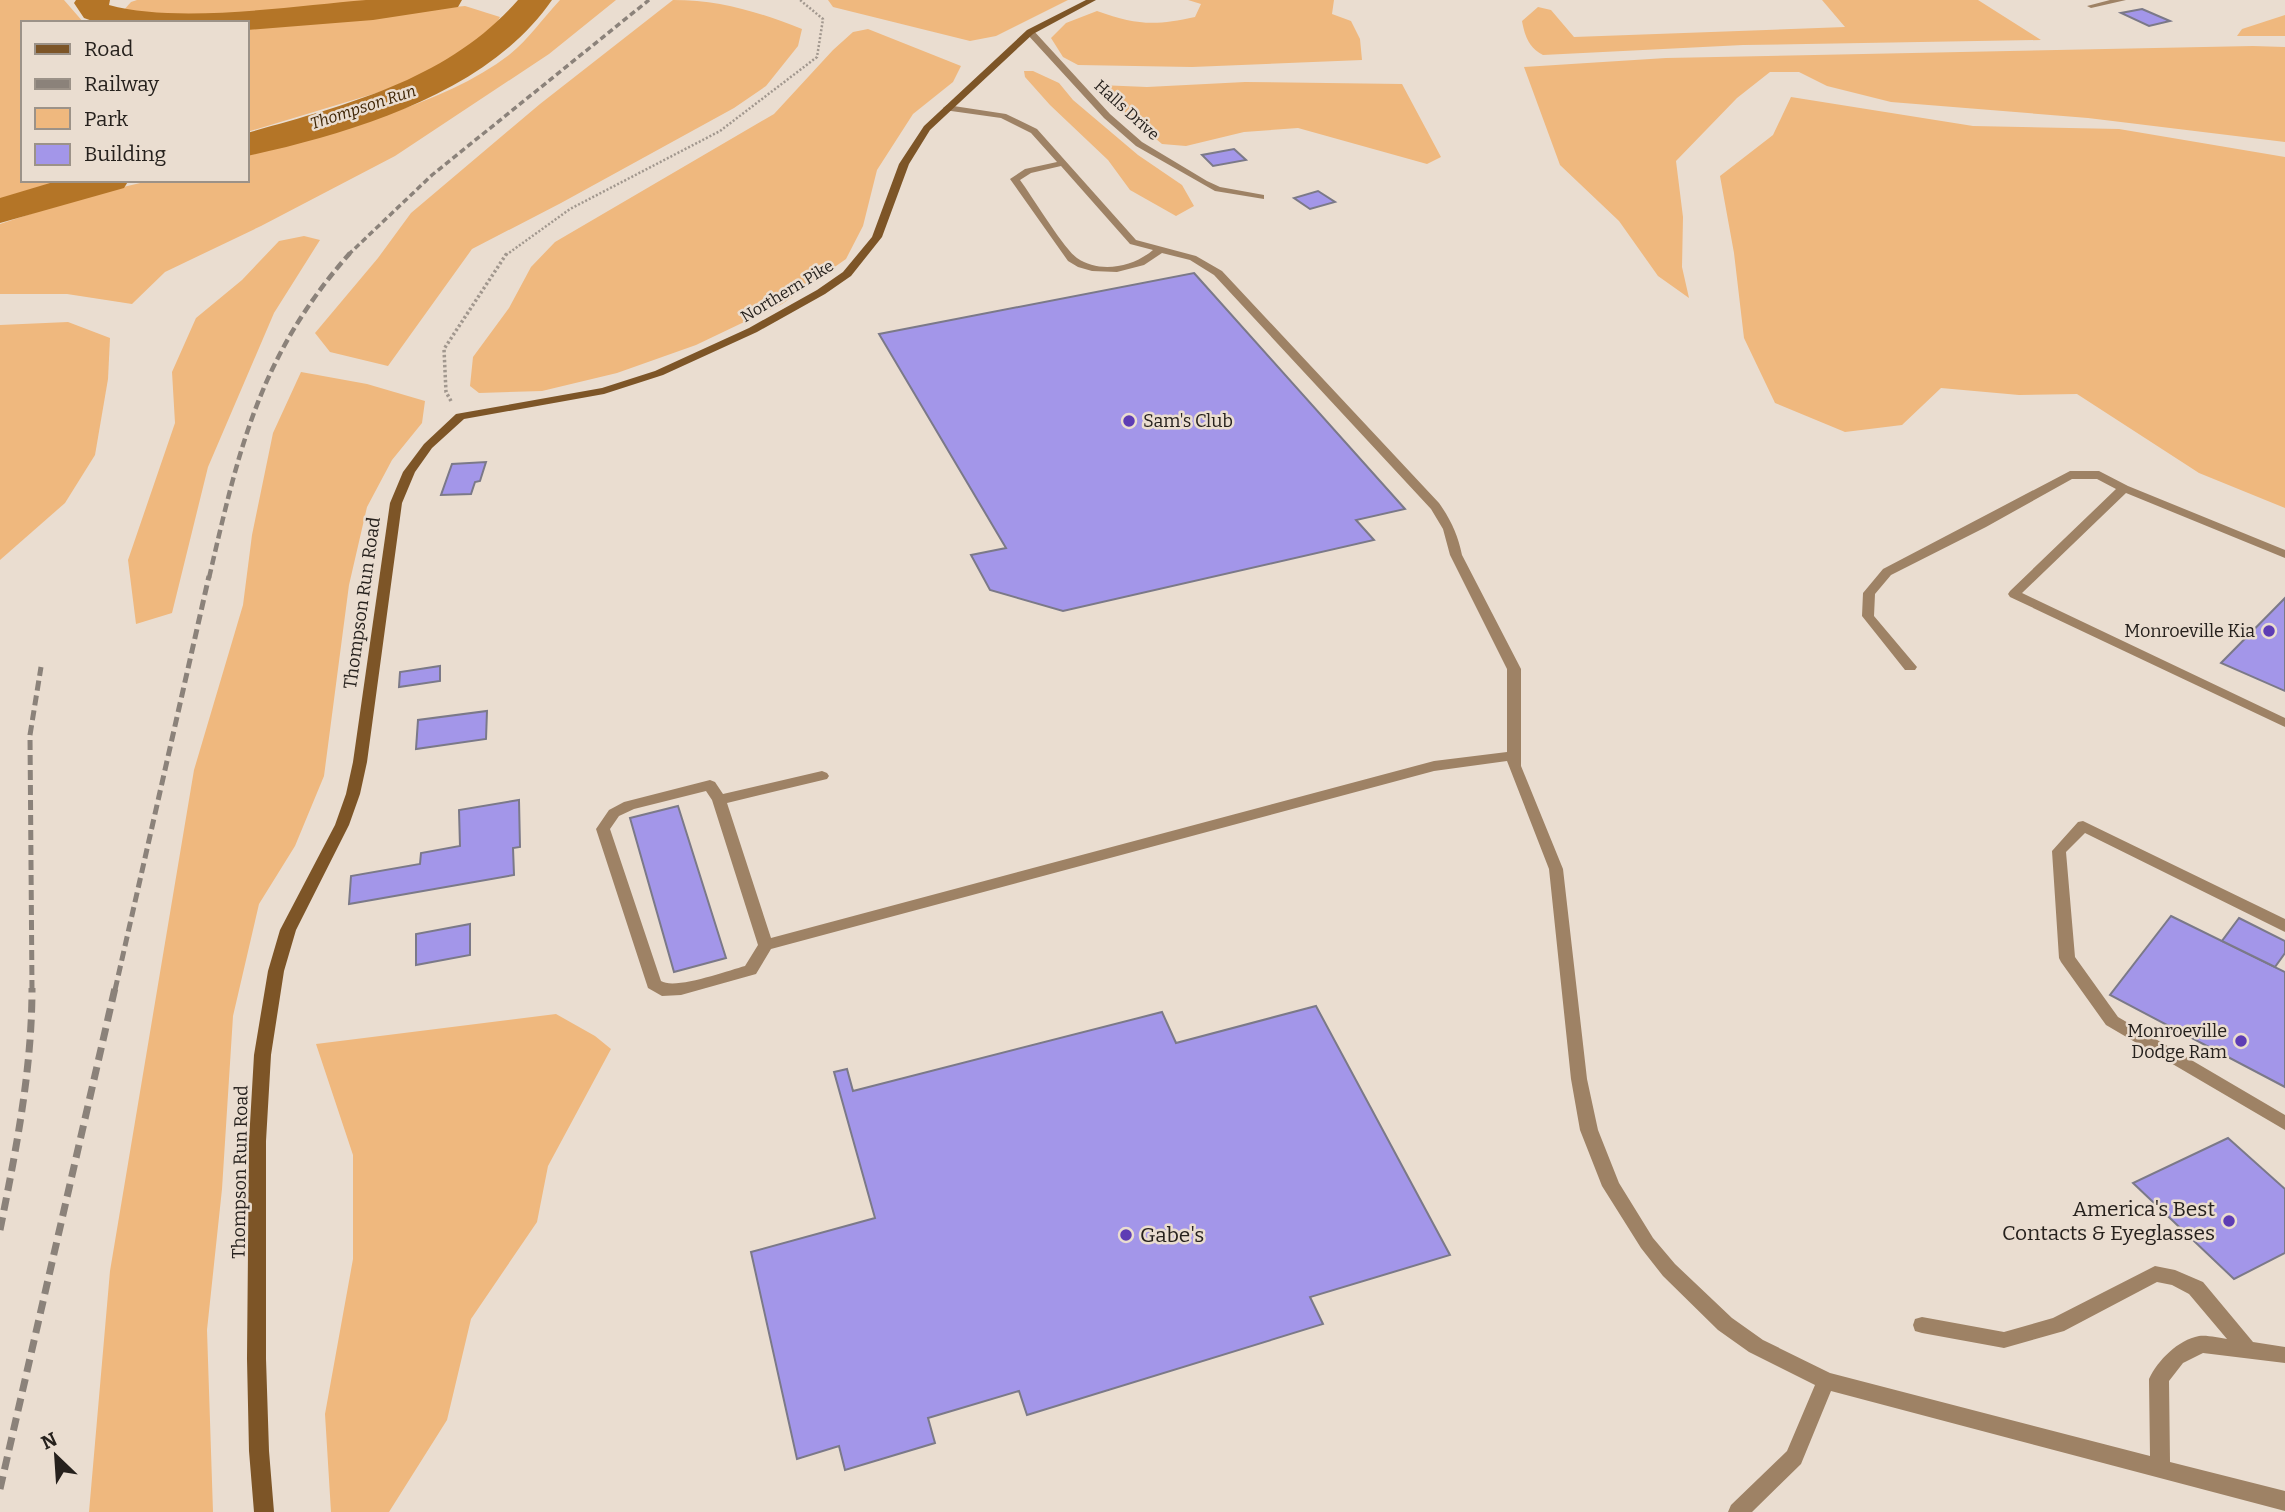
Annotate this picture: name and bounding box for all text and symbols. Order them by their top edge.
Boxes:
legend [21,21,248,182]
text: Road [84,36,133,62]
text: Railway [84,71,160,97]
street label: Halls Drive [1091,76,1163,144]
water label: Thompson Run [308,81,418,133]
text: Park [84,106,128,132]
text: Building [84,141,167,167]
street label: Northern Pike [737,256,837,326]
place label: Sam's Club [1143,410,1233,432]
marker: Sam's Club [1121,413,1137,429]
street label: Thompson Run Road [339,515,385,691]
place label: Monroeville Kia [2124,620,2255,642]
marker: Monroeville Kia [2261,623,2277,639]
place label: Monroeville Dodge Ram [2127,1020,2227,1063]
marker: Monroeville Dodge Ram [2233,1033,2249,1049]
street label: Thompson Run Road [227,1085,253,1259]
place label: America's Best Contacts & Eyeglasses [2002,1196,2215,1246]
marker: America's Best Contacts & Eyeglasses [2221,1213,2237,1229]
place label: Gabe's [1140,1222,1204,1248]
marker: Gabe's [1118,1227,1134,1243]
north arrow [21,1421,91,1491]
text: N [38,1427,61,1455]

